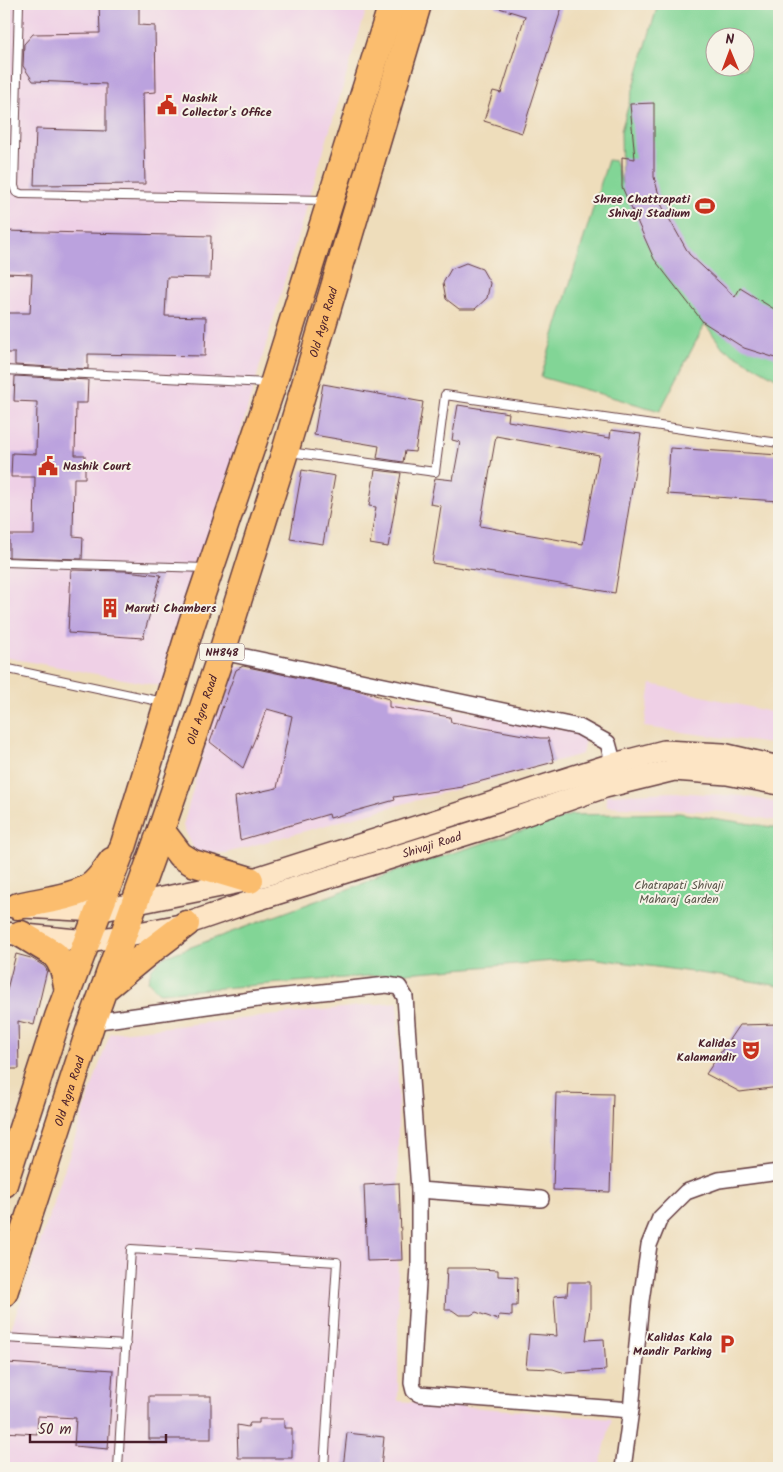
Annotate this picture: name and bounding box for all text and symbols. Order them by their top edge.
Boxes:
north arrow [706,28,756,78]
text: N [725,29,735,51]
place label: Nashik Collector's Office [182,89,272,122]
public building icon: Nashik Collector's Office [156,94,178,116]
place label: Shree Chattrapati Shivaji Stadium [593,190,691,223]
sports icon: Shree Chattrapati Shivaji Stadium [694,195,716,217]
street label: Old Agra Road [305,284,344,360]
public building icon: Nashik Court [37,455,59,477]
place label: Nashik Court [63,457,132,476]
building icon: Maruti Chambers [99,597,121,619]
place label: Maruti Chambers [125,599,217,618]
road number: NH848 [200,644,244,660]
street label: Old Agra Road [182,672,224,747]
street label: Shivaji Road [400,827,465,864]
park label: Chatrapati Shivaji Maharaj Garden [634,876,725,909]
place label: Kalidas Kalamandir [677,1034,737,1067]
theatre icon: Kalidas Kalamandir [740,1039,762,1061]
street label: Old Agra Road [50,1053,91,1129]
place label: Kalidas Kala Mandir Parking [633,1328,712,1361]
parking icon: Kalidas Kala Mandir Parking [716,1333,738,1355]
scale bar [30,1412,166,1444]
text: 50 m [38,1418,72,1442]

